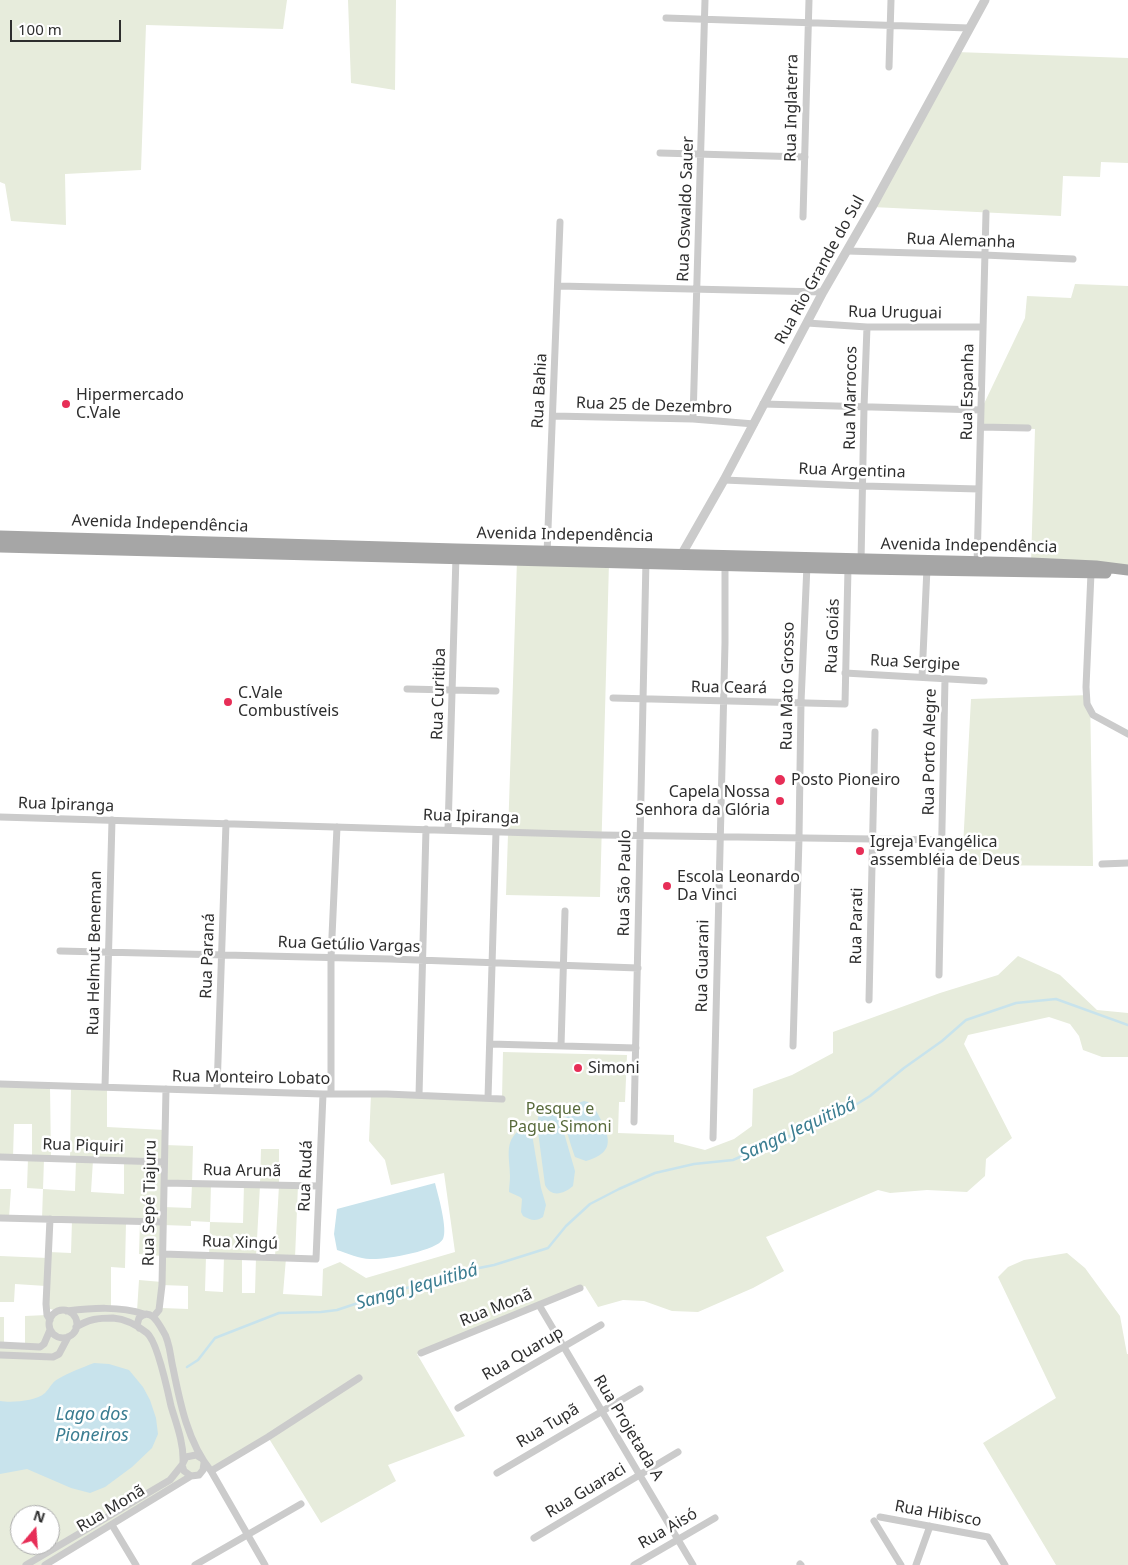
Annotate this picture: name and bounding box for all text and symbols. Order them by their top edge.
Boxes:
scale bar [12,10,124,42]
text: 100 m [18,19,62,39]
street label: Rua Inglaterra [781,54,803,162]
street label: Rua Oswaldo Sauer [674,136,698,282]
street label: Rua Rio Grande do Sul [771,192,869,348]
street label: Rua Alemanha [906,230,1016,252]
street label: Rua Uruguai [848,303,942,323]
street label: Rua Espanha [958,343,978,441]
street label: Rua Marrocos [840,346,862,450]
street label: Rua Bahia [528,353,552,429]
place label: Hipermercado C.Vale [76,385,184,423]
street label: Rua 25 de Dezembro [576,394,732,418]
marker: Hipermercado C.Vale [60,398,72,410]
street label: Rua Argentina [798,460,906,482]
street label: Avenida Independência [71,511,249,537]
street label: Avenida Independência [476,524,654,546]
street label: Avenida Independência [880,535,1058,557]
street label: Rua Goiás [822,598,844,674]
street label: Rua Mato Grosso [777,621,799,751]
street label: Rua Curitiba [428,647,450,741]
street label: Rua Sergipe [870,651,960,675]
street label: Rua Ceará [691,678,767,698]
place label: C.Vale Combustíveis [238,683,339,721]
street label: Rua Porto Alegre [919,688,941,816]
marker: C.Vale Combustíveis [222,696,234,708]
place label: Posto Pioneiro [791,770,900,790]
marker: Posto Pioneiro [773,773,787,787]
place label: Capela Nossa Senhora da Glória [635,782,770,820]
street label: Rua Ipiranga [18,794,114,816]
marker: Capela Nossa Senhora da Glória [774,795,786,807]
street label: Rua Ipiranga [423,806,519,828]
street label: Rua São Paulo [614,829,636,937]
place label: Igreja Evangélica assembléia de Deus [870,832,1020,870]
marker: Igreja Evangélica assembléia de Deus [854,845,866,857]
place label: Escola Leonardo Da Vinci [677,867,800,905]
street label: Rua Helmut Beneman [84,870,106,1036]
marker: Escola Leonardo Da Vinci [661,880,673,892]
street label: Rua Parati [847,887,867,965]
street label: Rua Paraná [197,913,219,999]
street label: Rua Guarani [693,919,713,1013]
street label: Rua Getúlio Vargas [277,933,421,957]
place label: Simoni [588,1058,640,1078]
marker: Simoni [572,1062,584,1074]
street label: Rua Monteiro Lobato [172,1067,330,1089]
water label: Sanga Jequitibá [736,1094,860,1166]
park label: Pesque e Pague Simoni [508,1099,612,1137]
street label: Rua Piquiri [42,1135,124,1157]
street label: Rua Sepé Tiajuru [139,1140,161,1266]
street label: Rua Rudá [295,1140,317,1212]
street label: Rua Arunã [203,1161,281,1181]
street label: Rua Xingú [202,1232,278,1254]
water label: Sanga Jequitibá [354,1259,480,1315]
street label: Rua Monã [457,1285,535,1331]
street label: Rua Quarup [479,1323,567,1385]
street label: Rua Projetada A [589,1372,667,1484]
street label: Rua Tupã [513,1400,583,1452]
water label: Lago dos Pioneiros [55,1404,129,1446]
street label: Rua Guaraci [542,1459,630,1523]
street label: Rua Monã [73,1481,149,1537]
street label: Rua Hibisco [893,1497,983,1531]
north arrow [10,1505,60,1555]
text: N [31,1505,48,1527]
street label: Rua Aisó [635,1505,701,1553]

